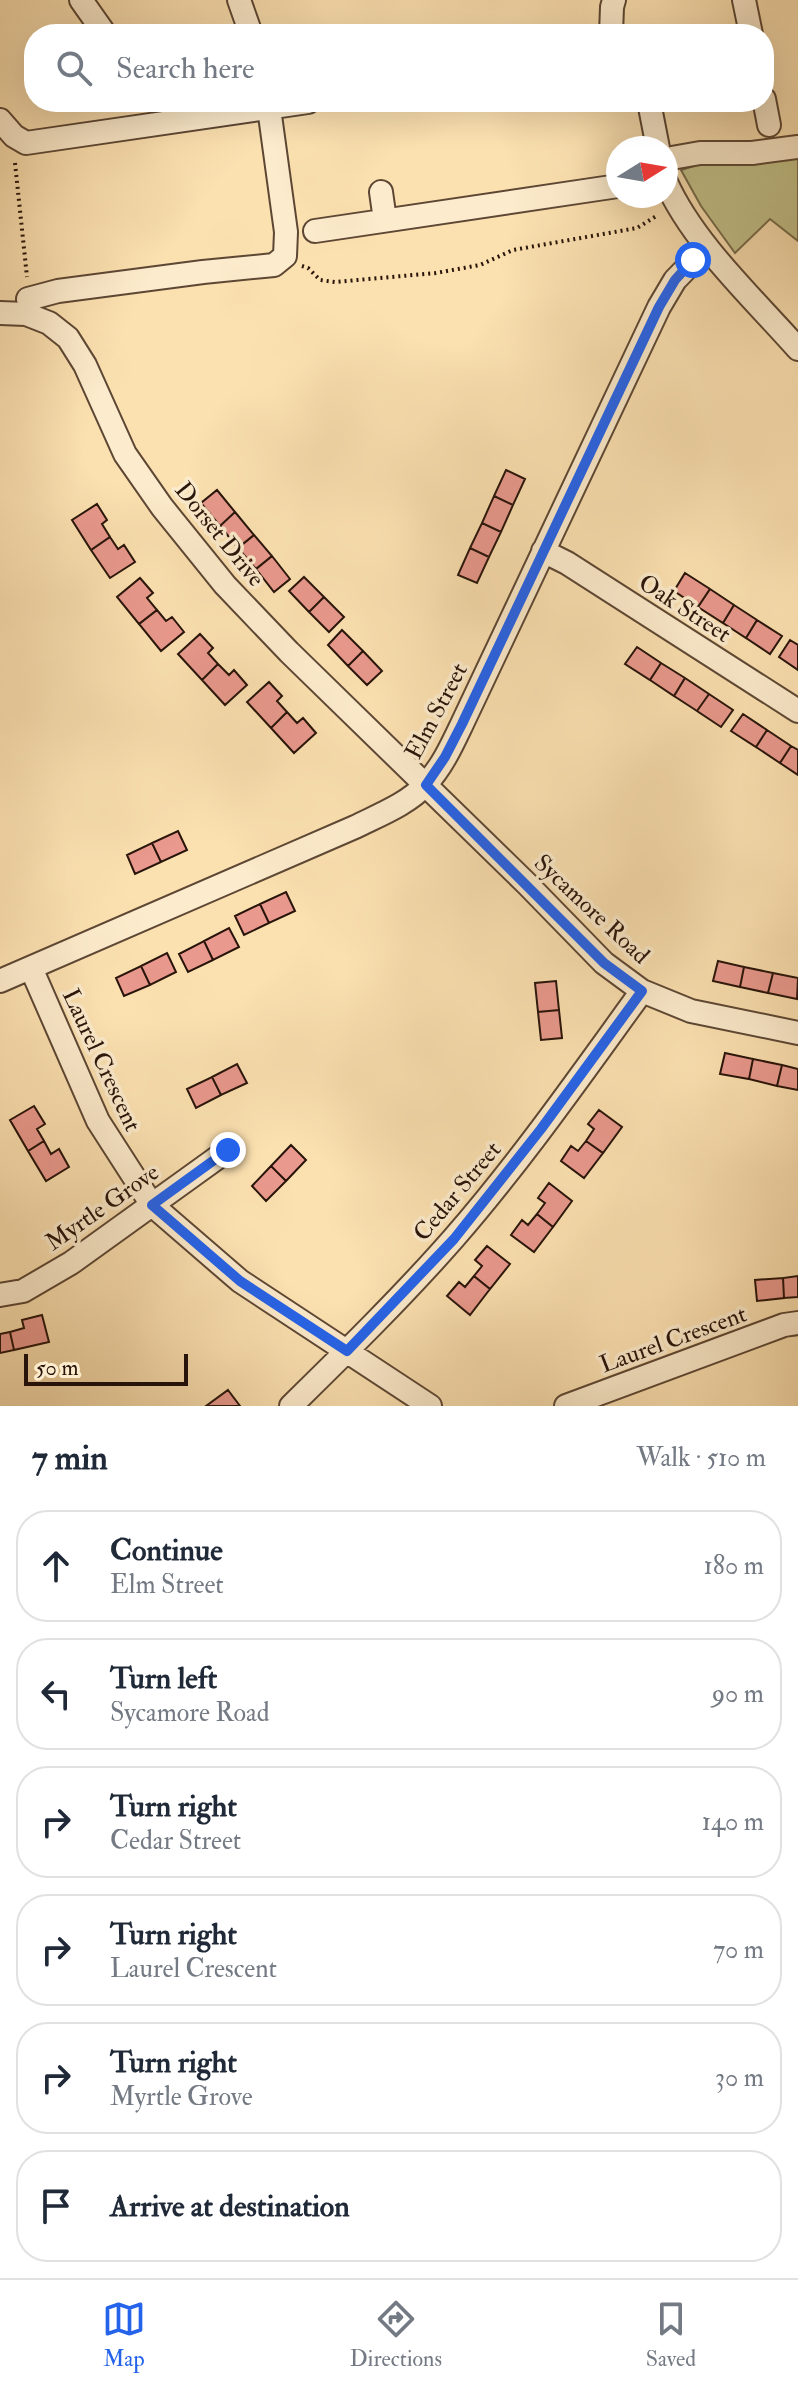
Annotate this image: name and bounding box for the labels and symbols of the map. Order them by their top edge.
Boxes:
north arrow [606,136,678,208]
route start [675,242,711,278]
street label: Dorset Drive [168,476,271,593]
street label: Oak Street [633,567,737,650]
street label: Elm Street [398,657,475,765]
street label: Sycamore Road [527,848,656,971]
street label: Laurel Crescent [55,984,148,1137]
route end [210,1132,246,1168]
street label: Cedar Street [407,1135,508,1248]
street label: Myrtle Grove [39,1157,165,1258]
street label: Laurel Crescent [596,1298,751,1380]
scale bar [24,1350,188,1386]

